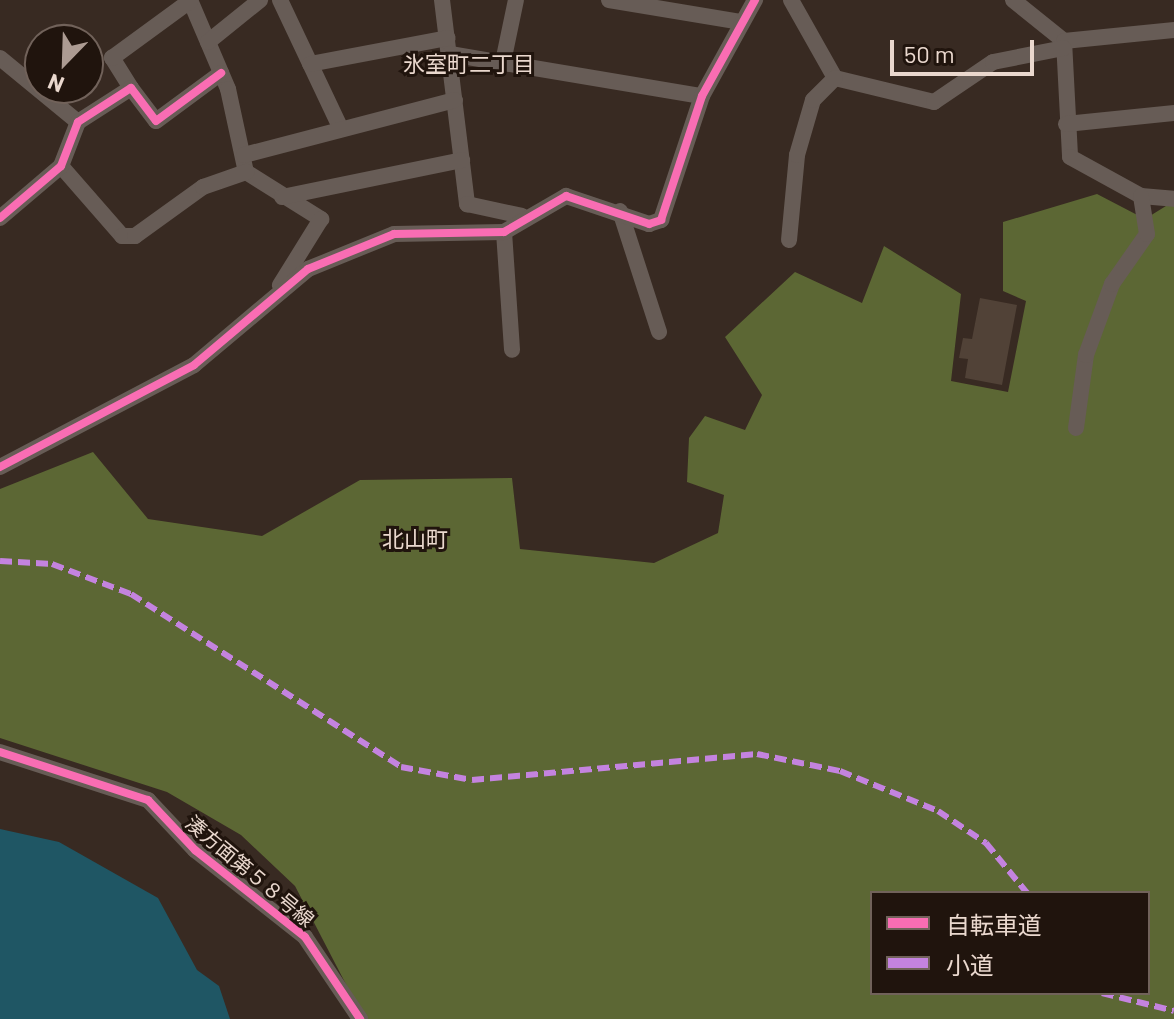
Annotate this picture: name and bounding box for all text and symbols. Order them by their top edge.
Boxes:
north arrow [24,24,104,104]
scale bar [894,24,1038,74]
text: 50 m [904,39,955,68]
district label: 氷室町二丁目 [403,51,535,77]
text: N [44,69,67,99]
district label: 北山町 [382,526,448,552]
street label: 湊方面第５８号線 [181,810,319,932]
legend [870,891,1150,995]
text: 自転車道 [946,910,1042,939]
text: 小道 [946,950,994,979]

